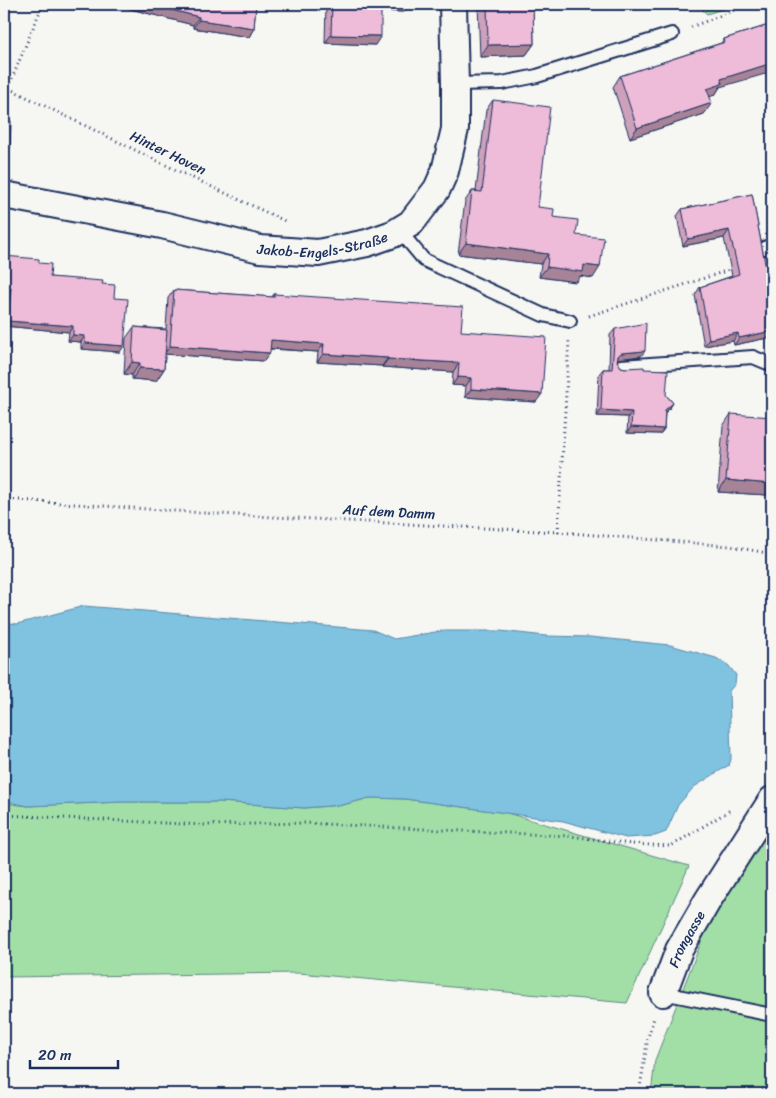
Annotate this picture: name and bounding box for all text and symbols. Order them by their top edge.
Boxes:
street label: Hinter Hoven [126,124,211,182]
street label: Jakob-Engels-Straße [255,224,391,266]
street label: Auf dem Damm [341,497,436,527]
street label: Frongasse [661,905,712,971]
scale bar [30,1038,118,1070]
text: 20 m [38,1042,72,1068]

